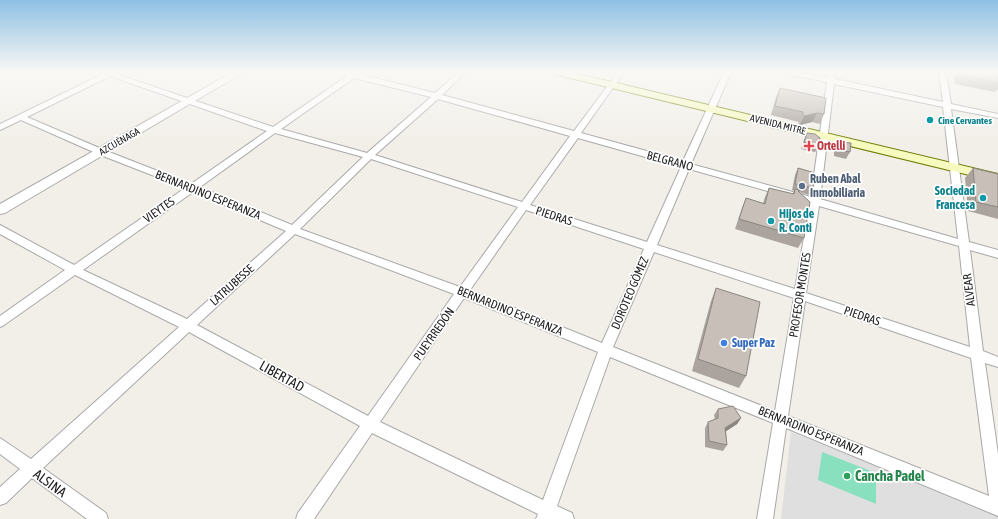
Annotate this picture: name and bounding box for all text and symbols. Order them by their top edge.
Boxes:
street label: AVENIDA MITRE [749,112,808,137]
marker: Cine Cervantes [925,115,935,125]
place label: Cine Cervantes [938,115,992,126]
street label: AZCUÉNAGA [97,125,142,157]
place label: Ortelli [817,139,846,153]
marker: Ortelli [804,141,814,151]
street label: BELGRANO [645,148,695,174]
street label: BERNARDINO ESPERANZA [153,167,263,223]
place label: Ruben Abal Inmobiliaria [810,172,865,200]
marker: Ruben Abal Inmobiliaria [797,181,807,191]
place label: Sociedad Francesa [935,184,975,212]
marker: Sociedad Francesa [978,193,988,203]
street label: VIEYTES [141,194,177,226]
street label: PIEDRAS [534,204,574,228]
place label: Hijos de R. Conti [779,207,815,235]
marker: Hijos de R. Conti [766,216,776,226]
street label: PROFESOR MONTES [786,251,814,339]
street label: DOROTEO GÓMEZ [608,254,652,331]
street label: LATRUBESSE [207,262,257,308]
street label: ALVEAR [960,273,978,307]
street label: BERNARDINO ESPERANZA [455,283,565,339]
street label: PIEDRAS [842,303,882,329]
street label: PUEYRREDÓN [411,305,457,363]
place label: Super Paz [732,336,775,350]
marker: Super Paz [719,338,729,348]
street label: LIBERTAD [257,357,307,395]
street label: BERNARDINO ESPERANZA [756,403,866,459]
street label: ALSINA [30,466,70,500]
place label: Cancha Padel [855,468,925,484]
marker: Cancha Padel [842,471,852,481]

